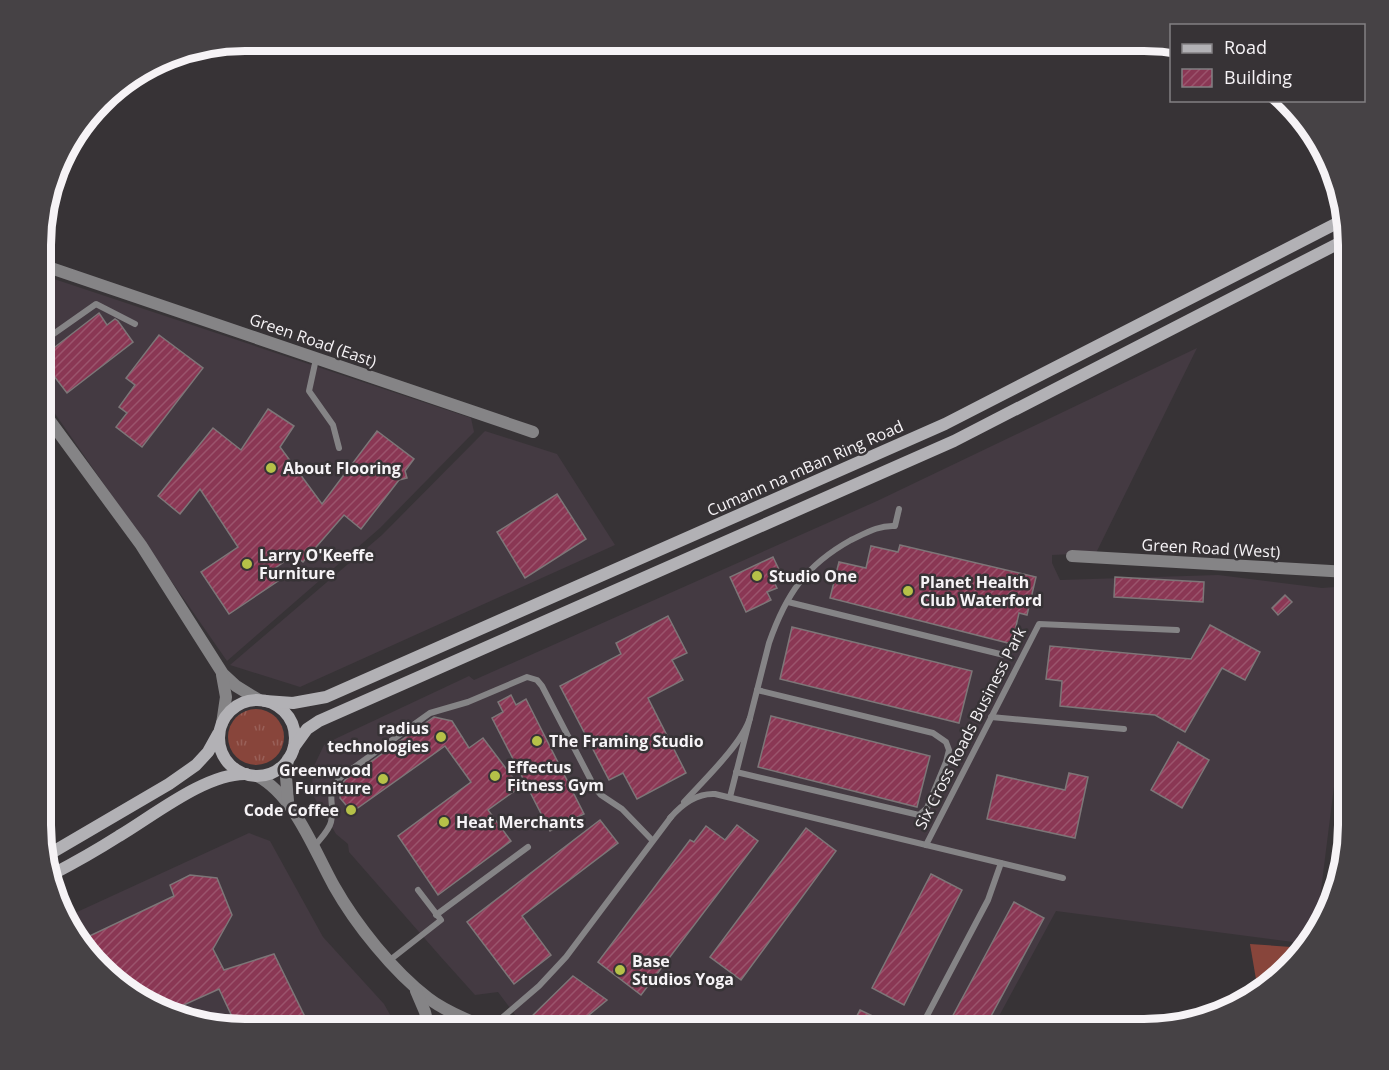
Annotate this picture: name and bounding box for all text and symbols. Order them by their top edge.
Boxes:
legend [1170,24,1365,102]
text: Road [1224,35,1267,59]
text: Building [1224,65,1292,89]
street label: Green Road (East) [247,308,380,372]
street label: Cumann na mBan Ring Road [703,415,907,521]
place label: About Flooring [283,457,401,479]
marker: About Flooring [264,461,278,475]
street label: Green Road (West) [1141,533,1281,563]
place label: Larry O'Keeffe Furniture [259,544,374,584]
marker: Larry O'Keeffe Furniture [240,557,254,571]
place label: Studio One [769,565,857,587]
marker: Studio One [750,569,764,583]
place label: Planet Health Club Waterford [920,571,1042,611]
marker: Planet Health Club Waterford [901,584,915,598]
street label: Six Cross Roads Business Park [909,622,1031,833]
place label: radius technologies [327,717,429,757]
marker: radius technologies [434,730,448,744]
place label: The Framing Studio [549,730,704,752]
marker: The Framing Studio [530,734,544,748]
place label: Effectus Fitness Gym [507,756,604,796]
place label: Greenwood Furniture [279,759,371,799]
marker: Effectus Fitness Gym [488,769,502,783]
marker: Greenwood Furniture [376,772,390,786]
place label: Code Coffee [244,799,339,821]
marker: Code Coffee [344,803,358,817]
place label: Heat Merchants [456,811,584,833]
marker: Heat Merchants [437,815,451,829]
place label: Base Studios Yoga [632,950,734,990]
marker: Base Studios Yoga [613,963,627,977]

